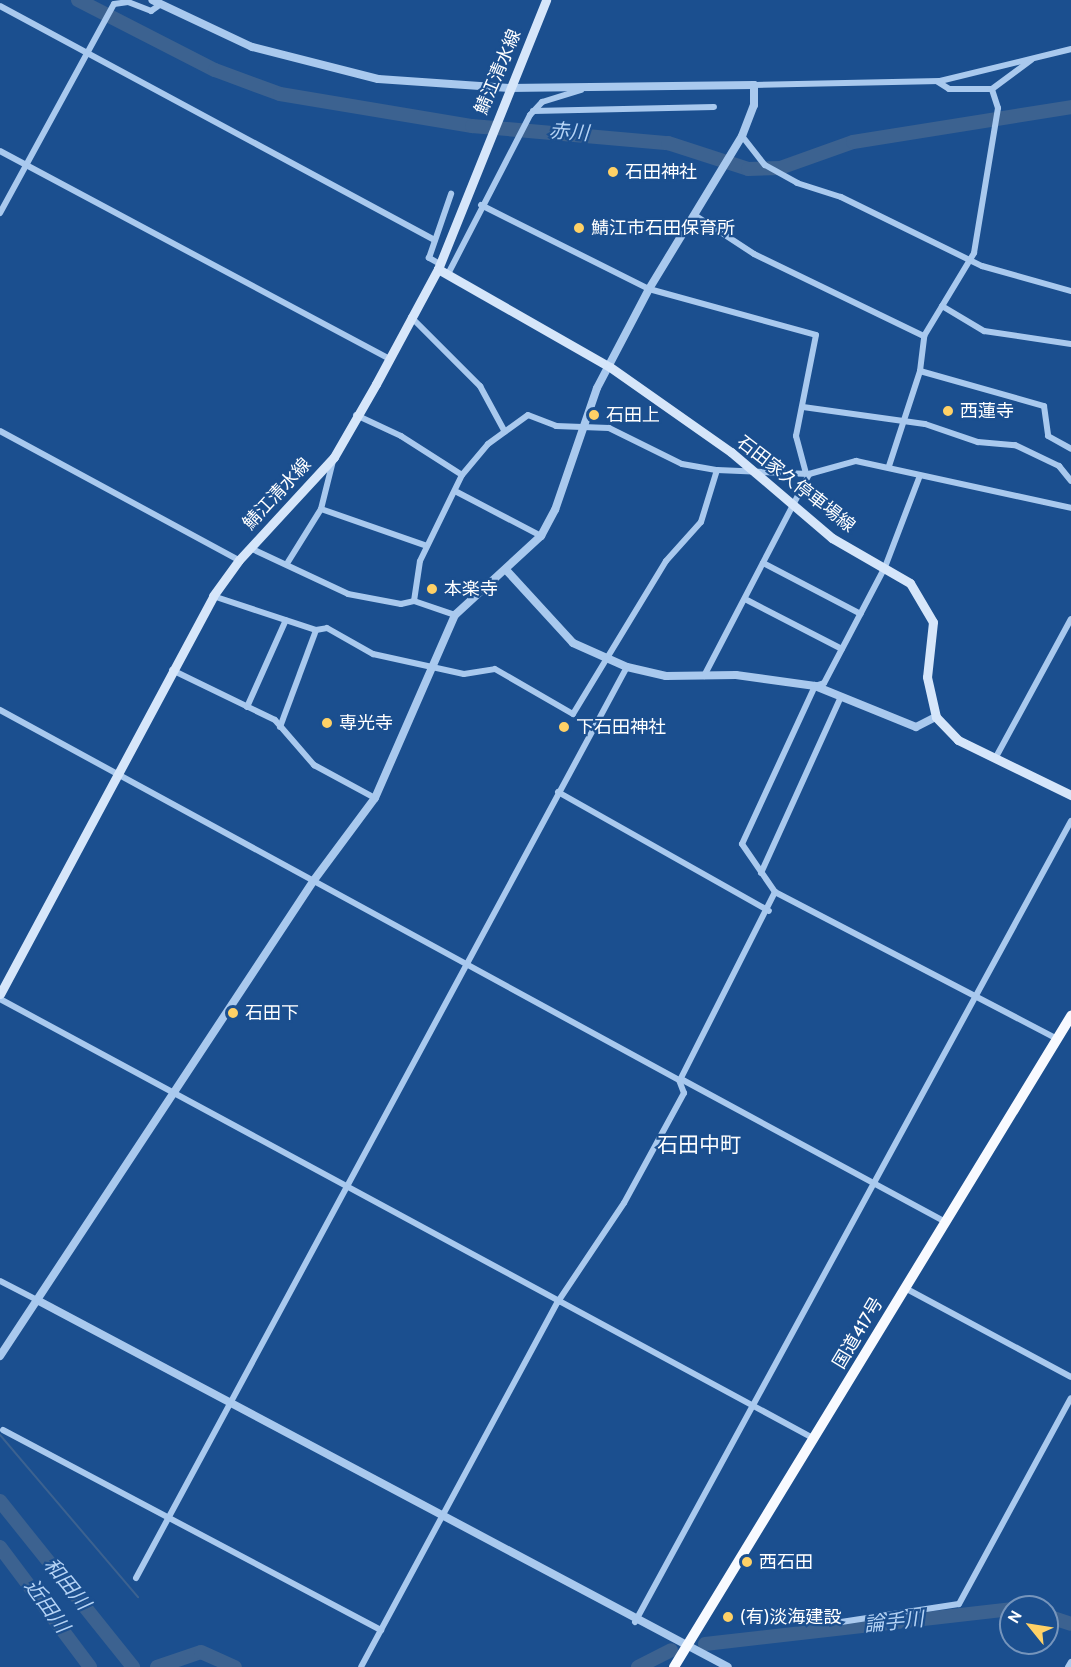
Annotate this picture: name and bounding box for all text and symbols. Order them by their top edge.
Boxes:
street label: 鯖江清水線 [470,26,526,118]
water label: 赤川 [548,119,590,145]
place label: 石田神社 [625,161,697,183]
marker: 石田神社 [606,165,620,179]
place label: 鯖江市石田保育所 [591,217,735,239]
marker: 鯖江市石田保育所 [572,221,586,235]
place label: 西蓮寺 [960,400,1014,422]
place label: 石田上 [606,404,660,426]
marker: 西蓮寺 [941,404,955,418]
marker: 石田上 [587,408,601,422]
street label: 石田家久停車場線 [733,431,859,537]
street label: 鯖江清水線 [238,454,316,534]
place label: 本楽寺 [444,578,498,600]
marker: 本楽寺 [425,582,439,596]
place label: 専光寺 [339,712,393,734]
marker: 専光寺 [320,716,334,730]
place label: 下石田神社 [576,716,666,738]
marker: 下石田神社 [557,720,571,734]
place label: 石田下 [245,1002,299,1024]
marker: 石田下 [226,1006,240,1020]
district label: 石田中町 [657,1132,741,1158]
street label: 国道417号 [828,1293,888,1373]
place label: 西石田 [759,1551,813,1573]
water label: 和田川 [39,1553,95,1615]
marker: 西石田 [740,1555,754,1569]
water label: 近田川 [20,1575,74,1637]
north arrow [999,1595,1059,1655]
place label: (有)淡海建設 [740,1606,841,1628]
water label: 論手川 [863,1607,925,1637]
text: N [1004,1607,1026,1626]
marker: (有)淡海建設 [721,1610,735,1624]

